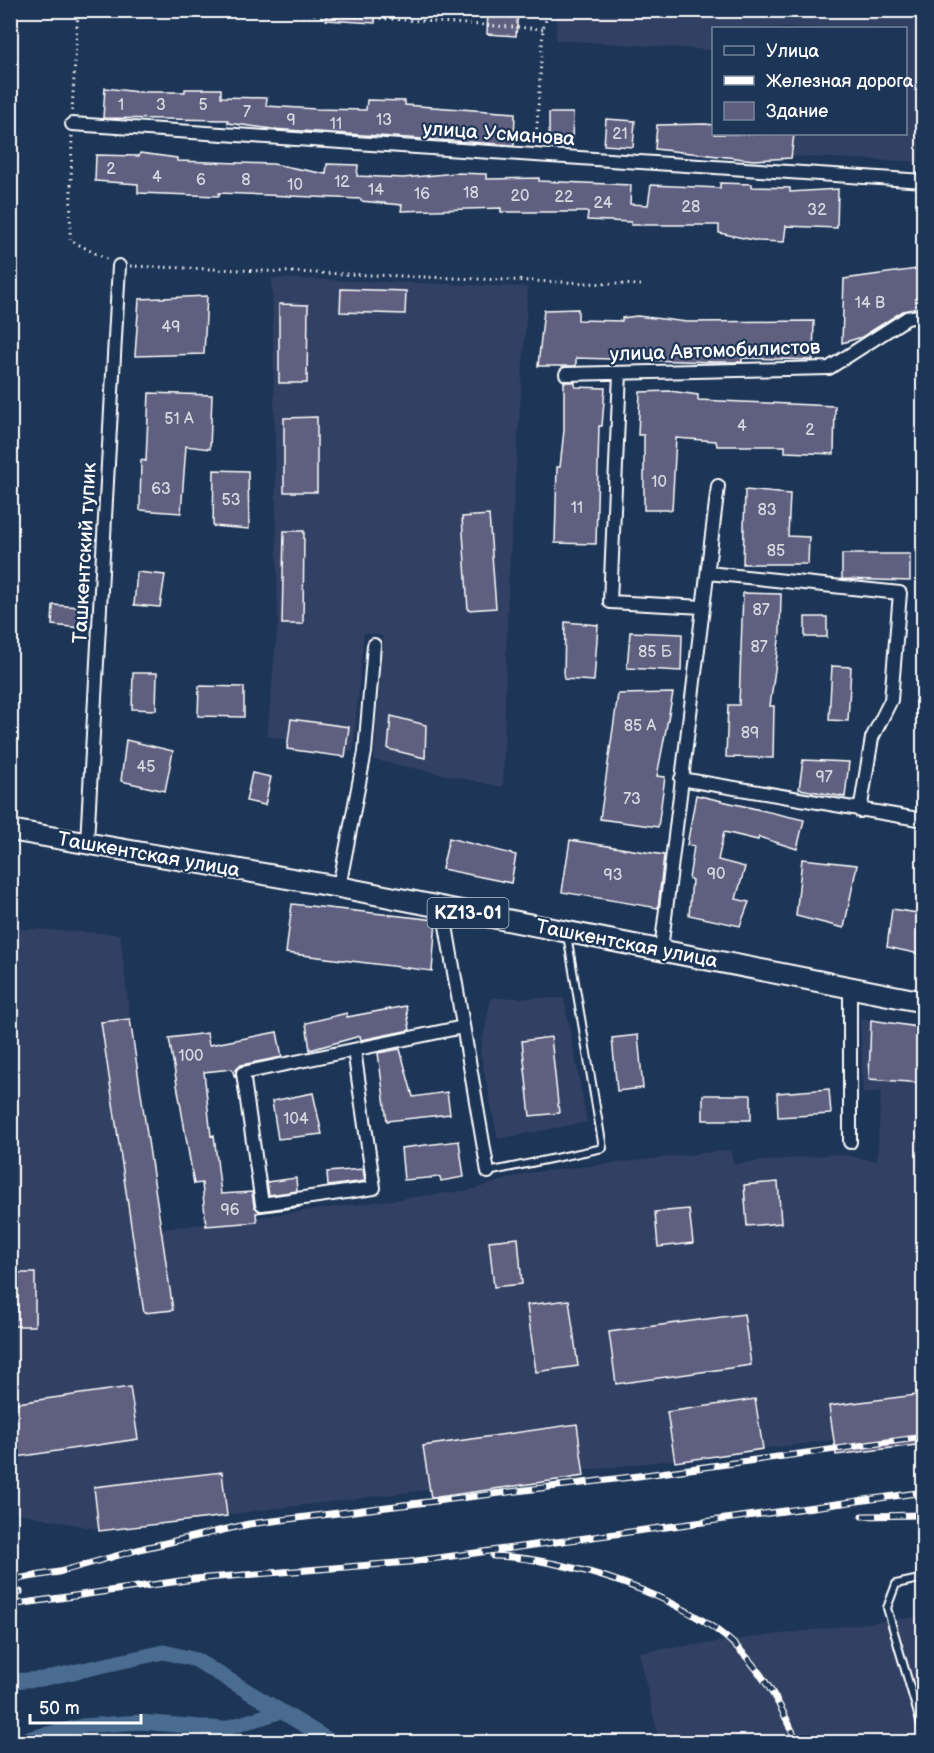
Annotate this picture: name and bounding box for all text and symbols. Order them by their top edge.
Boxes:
legend [712,27,907,135]
text: Улица [766,41,820,62]
text: Железная дорога [766,71,914,92]
house number: 1 [118,96,124,115]
house number: 3 [156,96,166,115]
house number: 5 [198,96,208,115]
text: Здание [766,101,828,122]
house number: 7 [243,103,251,122]
house number: 9 [286,111,296,130]
house number: 13 [376,111,392,130]
house number: 11 [330,115,342,134]
street label: улица Усманова [422,117,576,151]
house number: 21 [612,125,628,144]
house number: 2 [106,160,116,179]
house number: 4 [152,168,162,187]
house number: 6 [196,171,206,190]
house number: 8 [241,171,251,190]
house number: 12 [334,173,350,192]
house number: 10 [287,176,303,195]
house number: 14 [368,181,384,200]
house number: 18 [463,184,479,203]
house number: 16 [414,185,430,204]
house number: 20 [511,187,529,206]
house number: 22 [555,188,574,207]
house number: 24 [594,194,613,213]
house number: 28 [682,198,700,217]
house number: 32 [807,201,827,220]
house number: 14 В [855,294,885,313]
house number: 49 [161,318,181,337]
street label: улица Автомобилистов [609,335,821,367]
house number: 51 А [164,410,194,429]
house number: 4 [737,417,747,436]
house number: 2 [805,421,815,440]
street label: Ташкентский тупик [68,462,102,644]
house number: 10 [651,473,667,492]
house number: 63 [151,480,171,499]
house number: 53 [221,491,241,510]
house number: 11 [571,499,583,518]
house number: 83 [757,501,777,520]
house number: 85 [767,542,785,561]
house number: 87 [752,601,770,620]
house number: 87 [750,638,768,657]
house number: 85 Б [638,643,673,662]
house number: 85 А [624,717,657,736]
house number: 89 [741,724,759,743]
house number: 45 [137,758,155,777]
house number: 97 [815,768,833,787]
house number: 73 [623,790,641,809]
street label: Ташкентская улица [56,827,242,883]
house number: 90 [707,865,725,884]
house number: 93 [603,866,623,885]
road number: KZ13-01 [428,898,508,928]
street label: Ташкентская улица [534,915,720,973]
house number: 100 [178,1047,204,1066]
house number: 104 [283,1110,309,1129]
house number: 96 [220,1201,240,1220]
scale bar [30,1687,141,1725]
text: 50 m [39,1698,80,1719]

